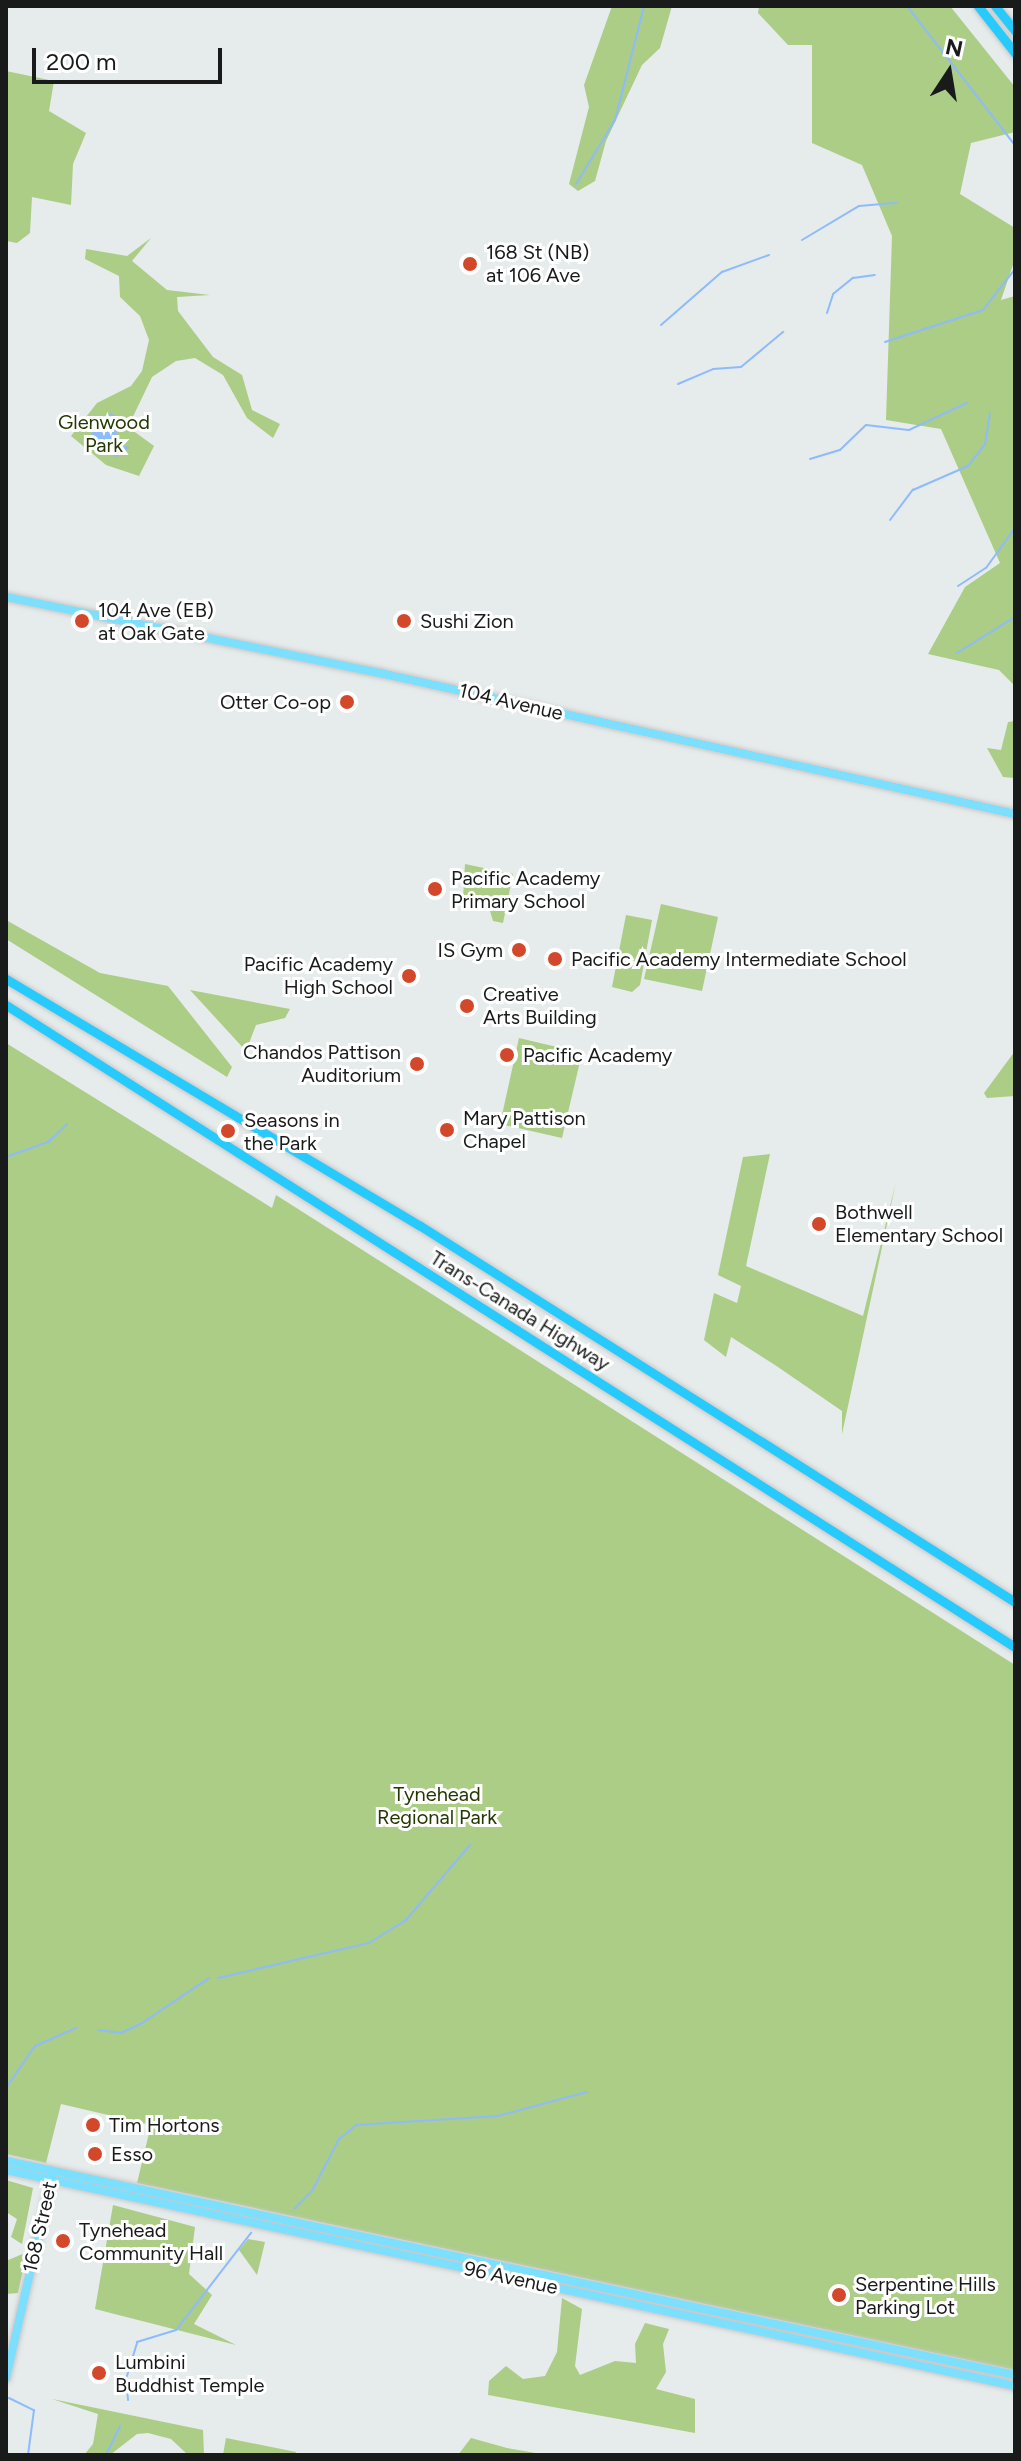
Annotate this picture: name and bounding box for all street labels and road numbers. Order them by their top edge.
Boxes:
street label: 104 Avenue [457,678,565,726]
street label: Trans-Canada Highway [426,1246,614,1376]
street label: 168 Street [18,2179,62,2275]
street label: 96 Avenue [462,2256,560,2300]

